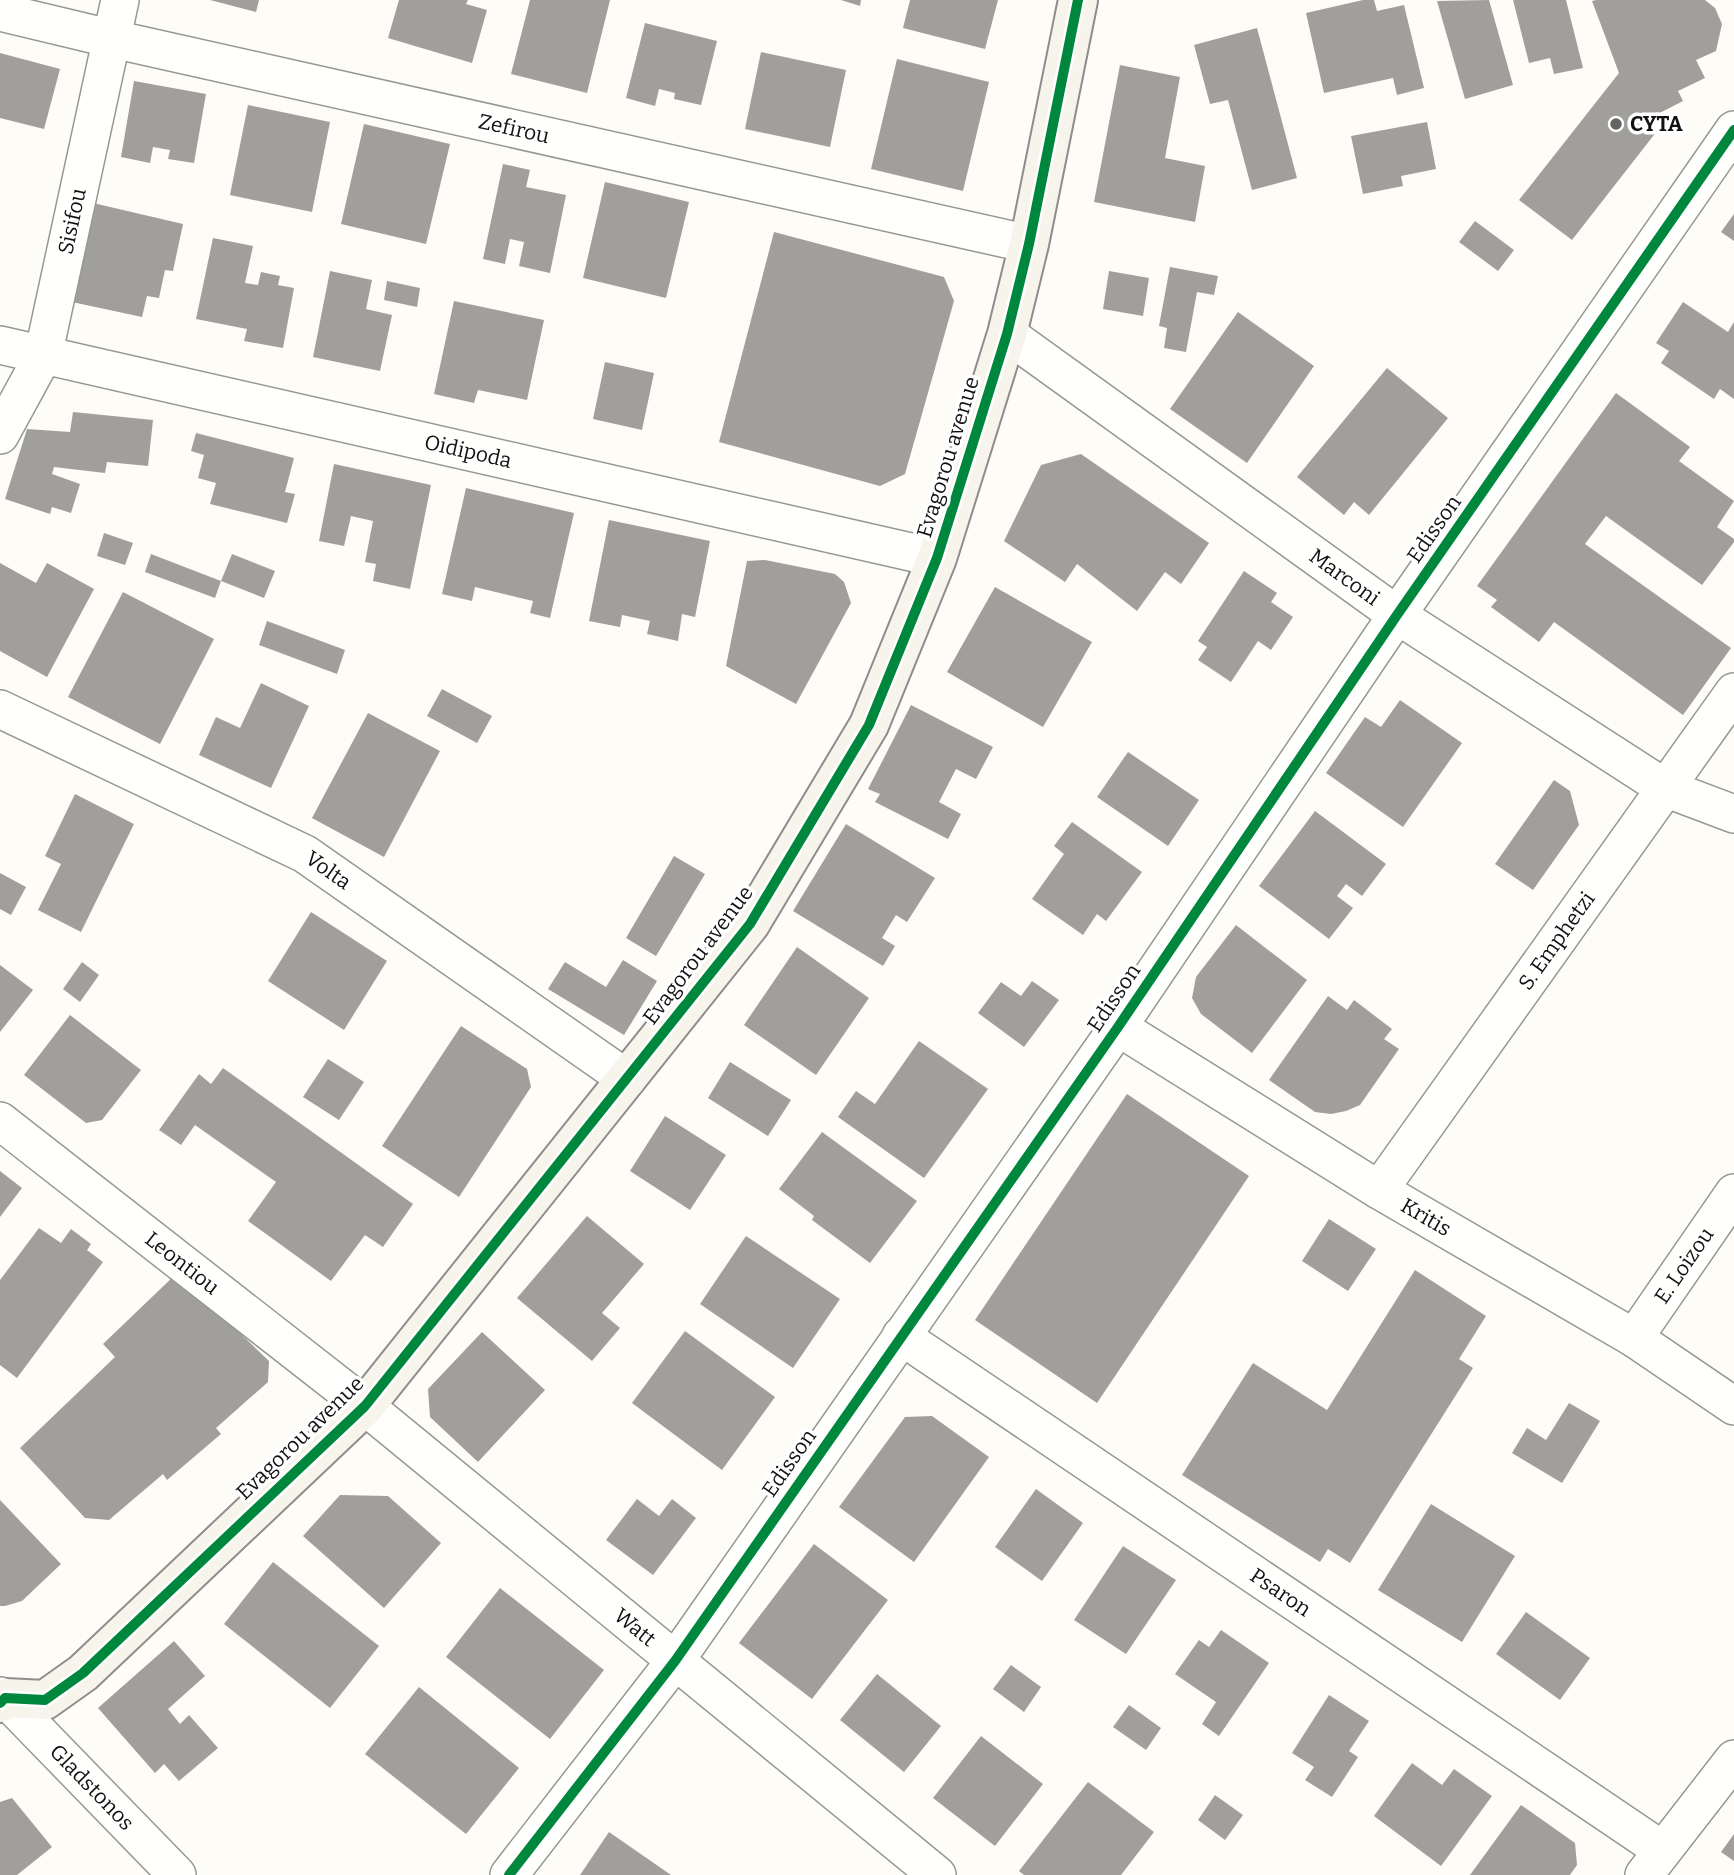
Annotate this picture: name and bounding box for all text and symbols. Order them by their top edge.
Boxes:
street label: Zefirou [476,108,552,149]
place label: CYTA [1630,111,1683,137]
marker: CYTA [1608,116,1624,132]
street label: Sisifou [52,186,92,256]
street label: Evagorou avenue [911,373,985,541]
street label: Oidipoda [422,429,515,474]
street label: Edisson [1401,490,1467,568]
street label: Marconi [1304,543,1385,611]
street label: Volta [300,845,357,895]
street label: Evagorou avenue [637,880,759,1030]
street label: S. Emphetzi [1513,887,1600,995]
street label: Edisson [1082,959,1146,1037]
street label: Kritis [1396,1193,1456,1242]
street label: E. Loizou [1649,1223,1719,1309]
street label: Leontiou [140,1226,224,1300]
street label: Evagorou avenue [231,1371,369,1505]
street label: Edisson [756,1424,822,1502]
street label: Psaron [1245,1563,1316,1622]
street label: Watt [609,1602,661,1652]
street label: Gladstonos [44,1739,139,1836]

